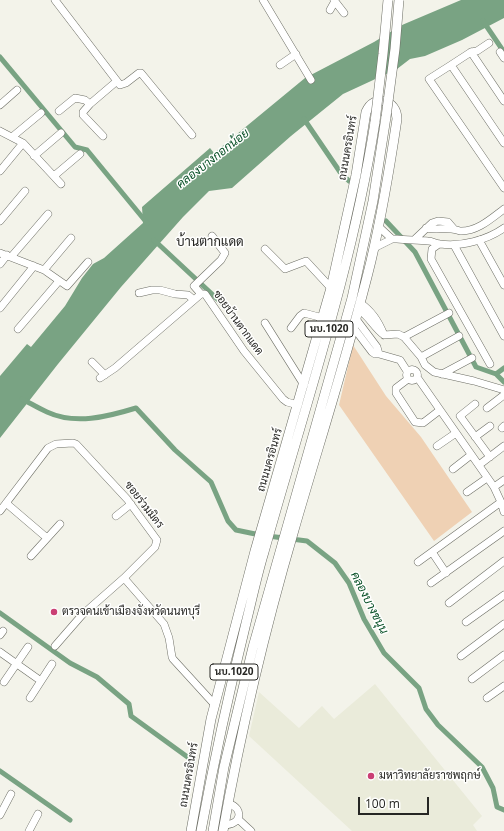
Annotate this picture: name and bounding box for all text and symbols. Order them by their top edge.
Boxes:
street label: ถนนนครอินทร์ [336,115,360,181]
water label: คลองบางกอกน้อย [174,126,252,192]
district label: บ้านตากแดด [176,234,244,250]
street label: ซอยบ้านตากแดด [210,288,266,358]
road number: นบ.1020 [305,321,353,337]
street label: ถนนนครอินทร์ [255,427,285,493]
street label: ซอยร่วมมิตร [122,479,166,531]
water label: คลองบางขนุน [347,569,391,637]
place label: ตรวจคนเข้าเมืองจังหวัดนนทบุรี [62,605,200,619]
marker: ตรวจคนเข้าเมืองจังหวัดนนทบุรี [49,607,59,617]
road number: นบ.1020 [210,664,258,680]
street label: ถนนนครอินทร์ [177,742,201,808]
place label: มหาวิทยาลัยราชพฤกษ์ [379,769,481,783]
marker: มหาวิทยาลัยราชพฤกษ์ [366,771,376,781]
scale bar [360,789,431,815]
text: 100 m [365,795,400,812]

